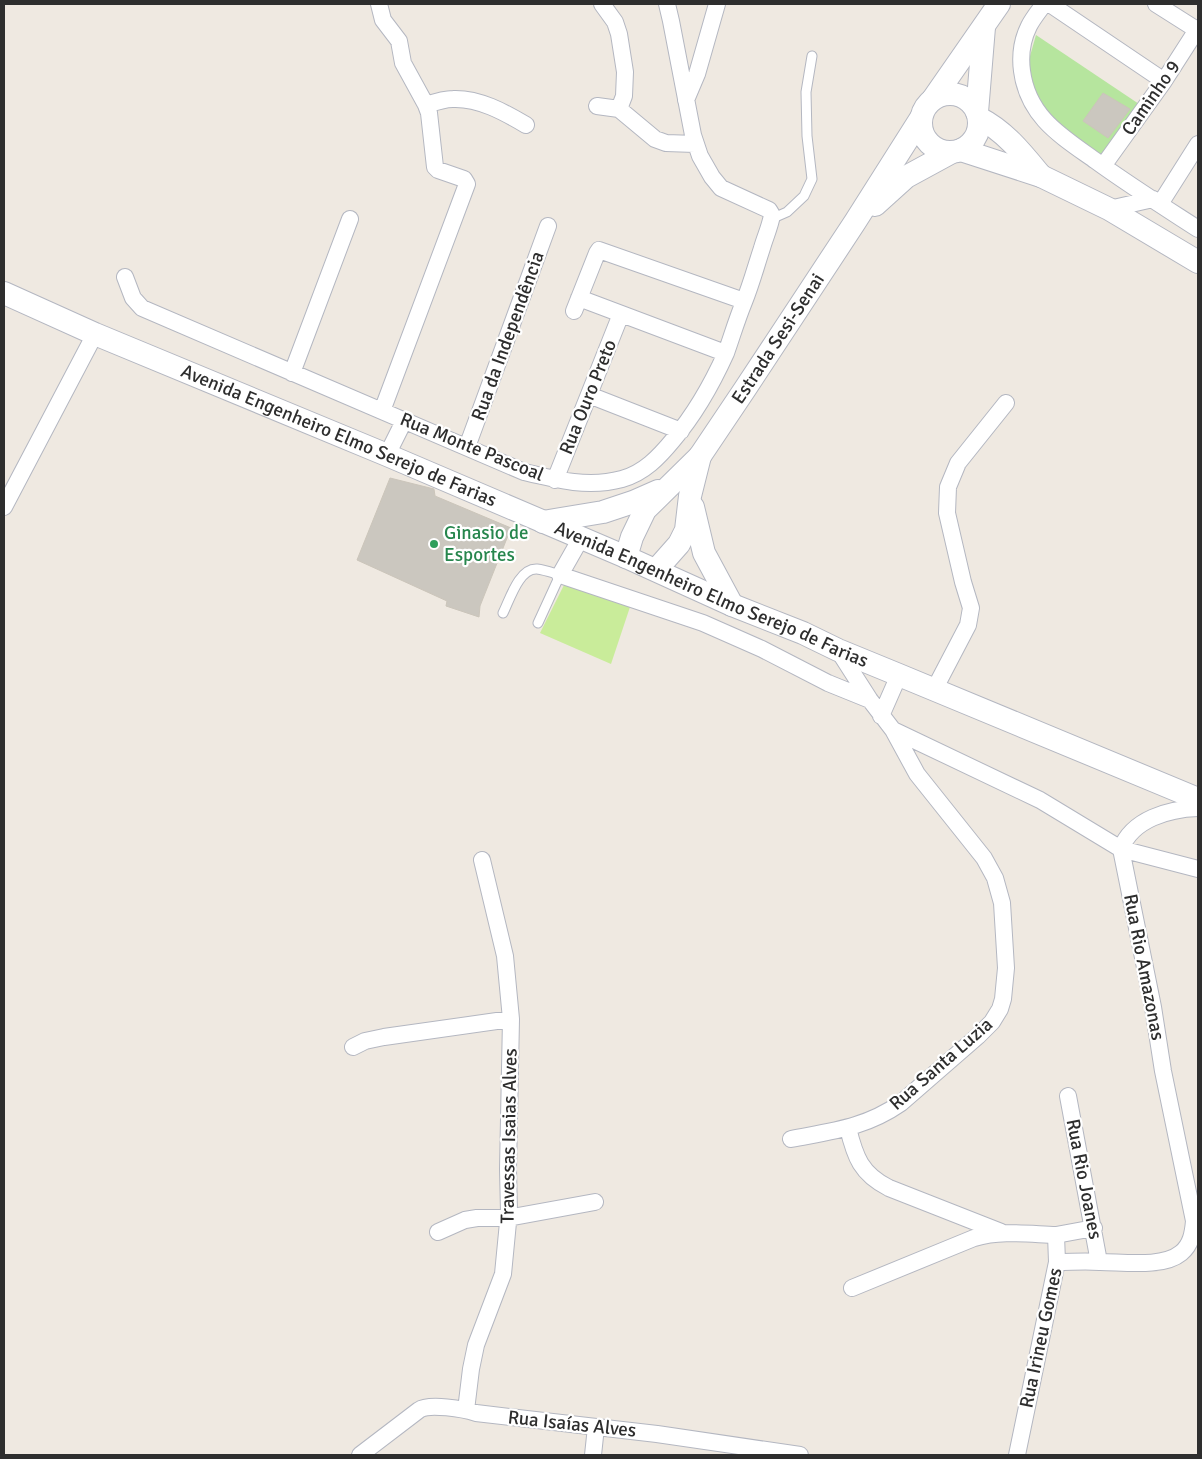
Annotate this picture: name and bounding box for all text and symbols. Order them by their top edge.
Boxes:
street label: Caminho 9 [1116,56,1186,140]
street label: Rua da Independência [466,248,550,424]
street label: Estrada Sesi-Senai [726,269,830,409]
street label: Rua Ouro Preto [554,336,622,458]
street label: Avenida Engenheiro Elmo Serejo de Farias [177,359,500,512]
street label: Rua Monte Pascoal [396,407,548,487]
street label: Avenida Engenheiro Elmo Serejo de Farias [551,516,872,673]
place label: Ginasio de Esportes [444,521,529,567]
marker: Ginasio de Esportes [428,538,440,550]
street label: Rua Rio Amazonas [1118,892,1170,1042]
street label: Rua Santa Luzia [884,1013,998,1115]
street label: Travessas Isaias Alves [495,1048,523,1224]
street label: Rua Rio Joanes [1061,1117,1107,1241]
street label: Rua Irineu Gomes [1014,1266,1068,1410]
street label: Rua Isaías Alves [507,1405,637,1443]

